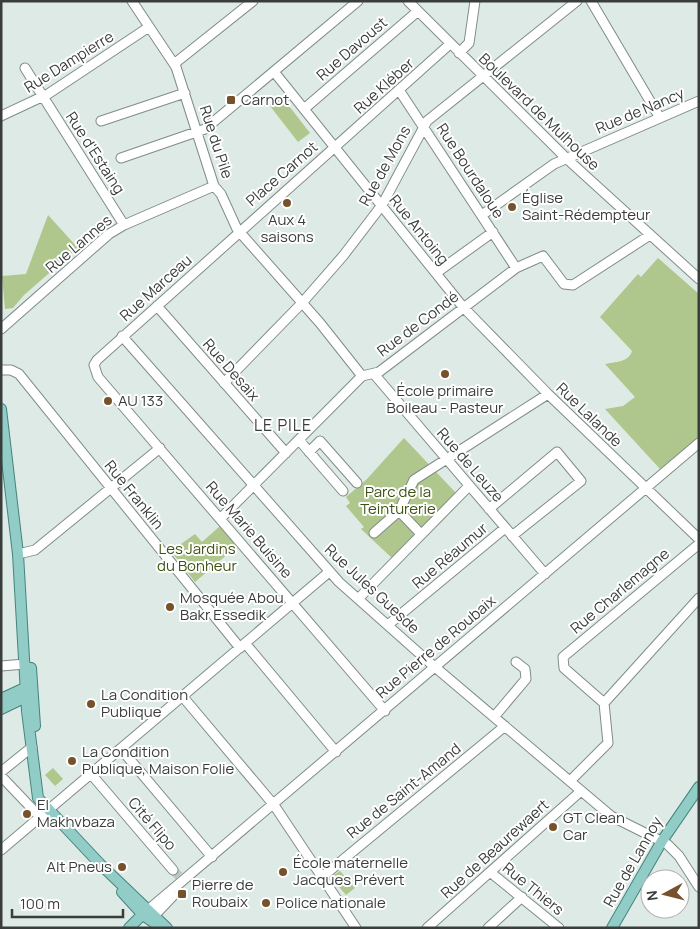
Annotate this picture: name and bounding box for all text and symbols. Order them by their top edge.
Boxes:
street label: Rue Davoust [312,12,391,85]
street label: Rue Dampierre [20,26,118,97]
street label: Boulevard de Mulhouse [474,48,605,175]
street label: Rue Kléber [349,53,419,118]
street label: Rue de Nancy [592,82,687,139]
place label: Carnot [241,89,289,110]
marker: Carnot [225,94,237,106]
street label: Rue du Pile [195,103,238,181]
street label: Rue d'Estaing [61,107,130,198]
street label: Rue Bourdaloue [432,119,509,223]
street label: Rue de Mons [354,122,415,210]
street label: Place Carnot [241,137,322,211]
place label: Église Saint-Rédempteur [522,187,651,225]
street label: Rue Antoing [385,190,454,269]
marker: Aux 4 saisons [281,197,293,209]
marker: Église Saint-Rédempteur [506,201,518,213]
place label: Aux 4 saisons [260,209,314,247]
street label: Rue Lannes [41,210,116,278]
street label: Rue Marceau [115,250,196,326]
street label: Rue de Condé [373,286,463,361]
street label: Rue Desaix [198,334,264,406]
marker: École primaire Boileau - Pasteur [439,368,451,380]
street label: Rue Lalande [552,378,627,452]
place label: École primaire Boileau - Pasteur [387,380,504,418]
place label: AU 133 [118,390,163,411]
marker: AU 133 [102,395,114,407]
district label: LE PILE [254,414,312,436]
street label: Rue de Leuze [432,423,509,507]
street label: Rue Franklin [100,456,169,534]
street label: Rue Marie Buisine [201,477,298,583]
park label: Parc de la Teinturerie [360,481,436,519]
street label: Rue Réaumur [407,517,492,593]
park label: Les Jardins du Bonheur [157,538,237,576]
street label: Rue Jules Guesde [320,539,425,638]
street label: Rue Charlemagne [566,543,674,638]
place label: Mosquée Abou Bakr Essedik [180,587,284,625]
street label: Rue Pierre de Roubaix [371,590,500,703]
marker: Mosquée Abou Bakr Essedik [164,601,176,613]
place label: La Condition Publique [101,684,188,722]
marker: La Condition Publique [85,698,97,710]
street label: Rue de Saint-Amand [342,738,465,843]
place label: La Condition Publique, Maison Folie [82,741,234,779]
marker: La Condition Publique, Maison Folie [66,755,78,767]
street label: Cité Flipo [123,793,181,855]
place label: El Makhvbaza [37,794,115,832]
street label: Rue de Beaurewaert [436,794,553,903]
place label: GT Clean Car [563,807,625,845]
marker: El Makhvbaza [21,808,33,820]
street label: Rue de Lannoy [598,813,667,911]
marker: GT Clean Car [547,821,559,833]
place label: École maternelle Jacques Prévert [293,852,408,890]
place label: Alt Pneus [47,856,112,877]
street label: Rue Thiers [498,857,568,920]
marker: Alt Pneus [116,861,128,873]
marker: École maternelle Jacques Prévert [277,866,289,878]
north arrow [640,869,690,919]
place label: Pierre de Roubaix [192,874,254,912]
scale bar [12,886,124,918]
marker: Pierre de Roubaix [176,888,188,900]
text: N [642,889,662,902]
place label: Police nationale [276,892,386,913]
text: 100 m [20,893,60,914]
marker: Police nationale [260,897,272,909]

